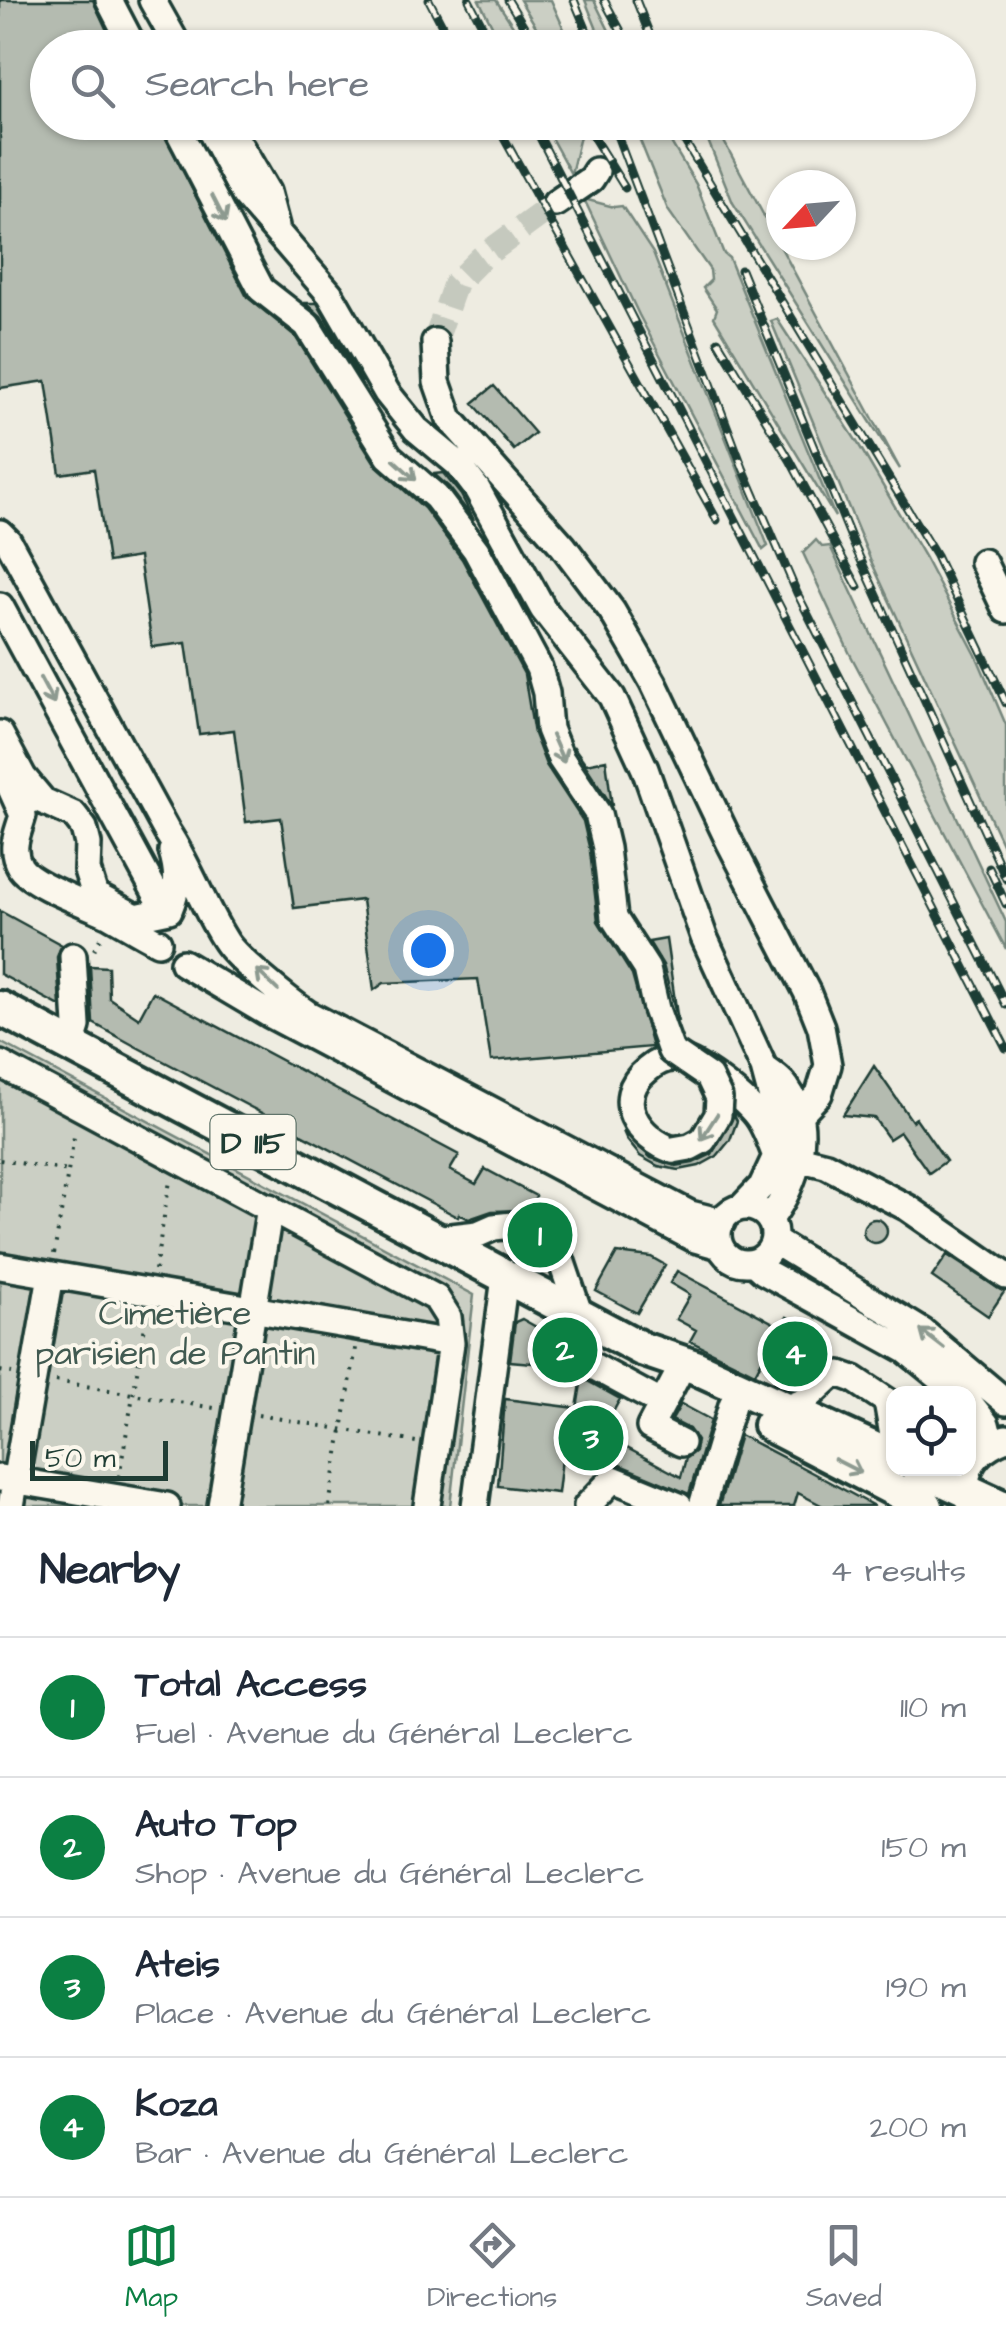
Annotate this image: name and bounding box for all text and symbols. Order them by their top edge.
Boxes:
search box [30,30,976,140]
icon: search [65,58,120,113]
text: Search here [145,59,369,111]
north arrow [766,170,856,260]
one-way arrow [210,193,229,223]
one-way arrow [392,459,417,482]
one-way arrow [38,676,57,705]
one-way arrow [550,733,568,764]
your location [403,925,454,976]
one-way arrow [255,968,279,992]
one-way arrow [699,1113,719,1141]
road number: D 115 [210,1115,296,1169]
pin: 1 [508,1198,572,1272]
park label: Cimetière parisien de Pantin [35,1289,315,1378]
pin: 2 [532,1312,598,1388]
pin: 4 [762,1316,828,1392]
one-way arrow [919,1329,946,1350]
map controls [886,1386,976,1476]
button: locate [886,1386,976,1476]
pin: 3 [558,1400,624,1476]
scale bar [30,1436,168,1480]
text: 50 m [45,1439,116,1478]
one-way arrow [832,1457,862,1476]
text: Nearby [40,1542,180,1600]
text: 4 results [830,1549,966,1594]
text: Total Access [135,1659,367,1711]
text: 1 [70,1685,75,1730]
text: 110 m [900,1685,966,1730]
text: Fuel · Avenue du Général Leclerc [135,1711,633,1756]
text: Auto Top [135,1799,297,1851]
text: 2 [63,1825,82,1870]
text: 150 m [881,1825,966,1870]
text: Shop · Avenue du Général Leclerc [135,1851,644,1896]
text: Ateis [135,1939,220,1991]
text: 3 [64,1965,81,2010]
text: 190 m [886,1965,966,2010]
text: Place · Avenue du Général Leclerc [135,1991,651,2036]
text: Koza [135,2079,218,2131]
text: 4 [62,2105,83,2150]
text: 200 m [870,2105,966,2150]
text: Bar · Avenue du Général Leclerc [135,2131,629,2176]
tab: Map [124,2218,179,2317]
tab: Directions [427,2218,557,2317]
tab: Saved [806,2218,882,2317]

